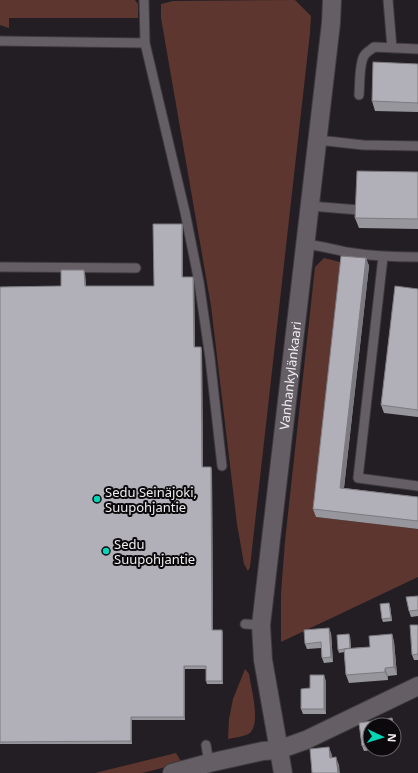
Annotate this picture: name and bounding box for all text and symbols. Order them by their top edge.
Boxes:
street label: Vanhankylänkaari [275,320,305,431]
place label: Sedu Seinäjoki, Suupohjantie [105,483,197,516]
marker: Sedu Seinäjoki, Suupohjantie [92,494,102,504]
place label: Sedu Suupohjantie [114,535,195,568]
marker: Sedu Suupohjantie [101,546,111,556]
north arrow [362,717,402,757]
text: N [385,733,400,743]

